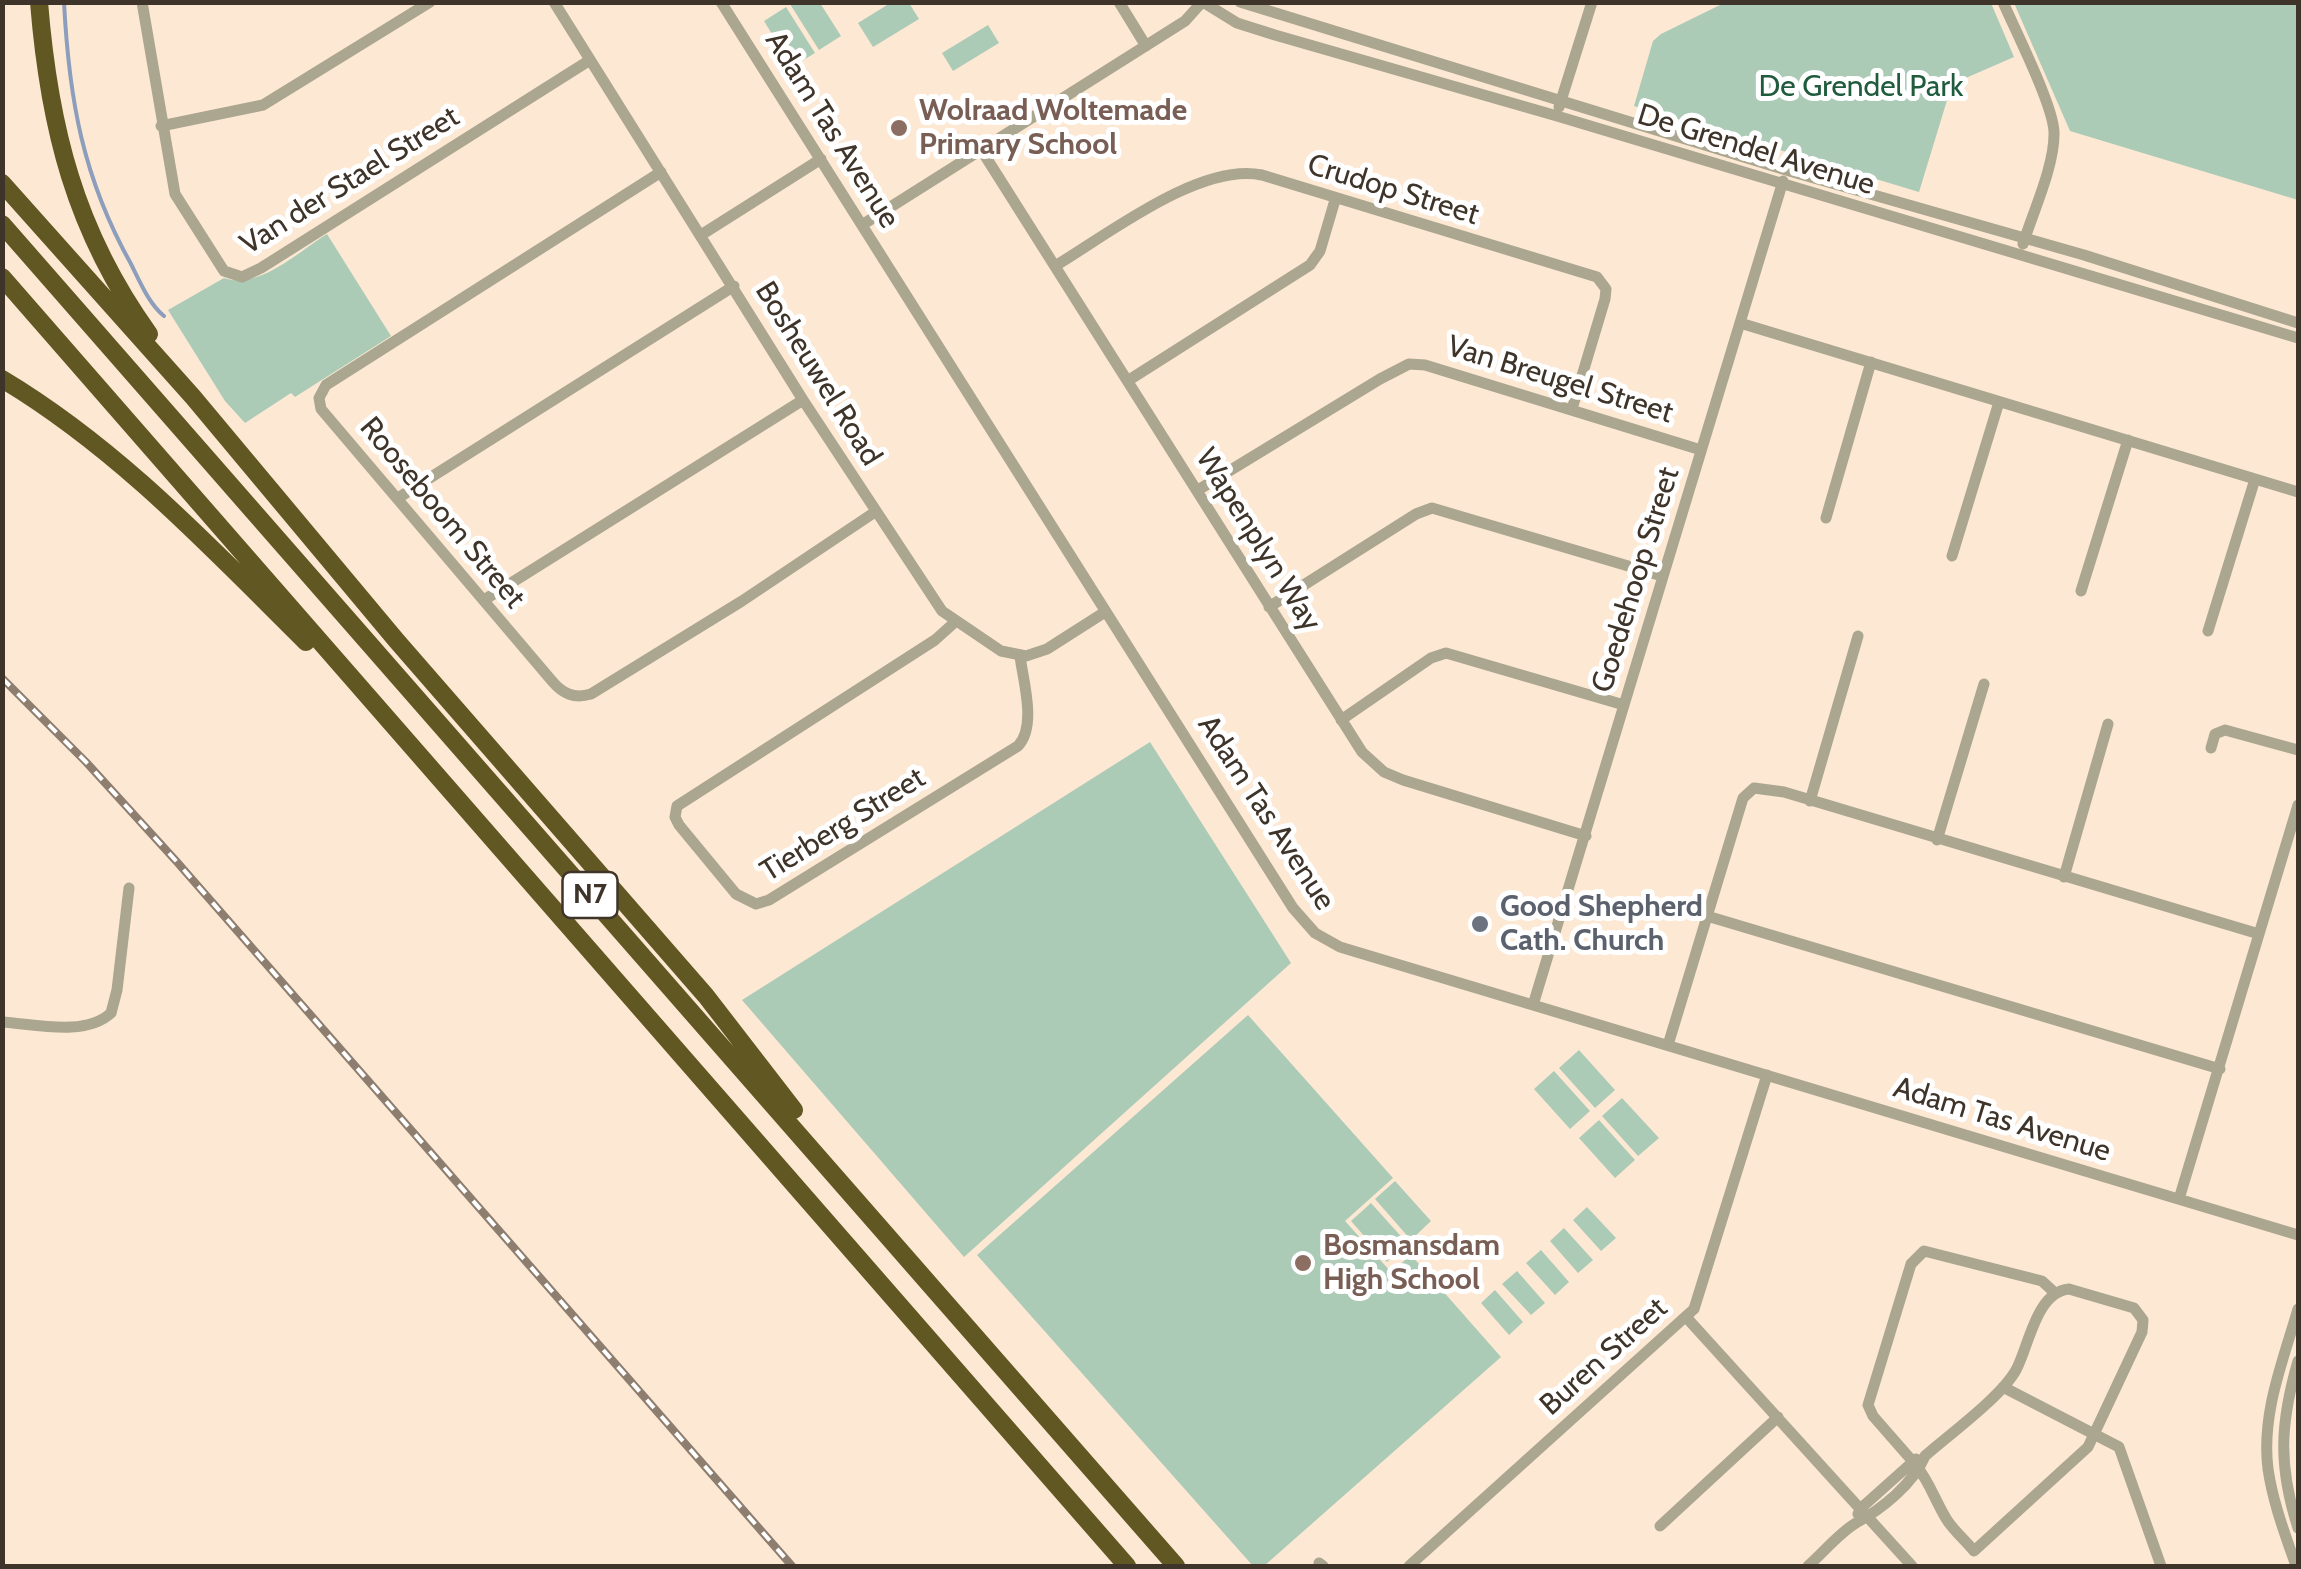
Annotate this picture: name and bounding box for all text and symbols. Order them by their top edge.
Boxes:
street label: Adam Tas Avenue [757,25,907,235]
park label: De Grendel Park [1759,69,1963,105]
place label: Wolraad Woltemade Primary School [919,93,1187,164]
street label: De Grendel Avenue [1633,97,1879,203]
street label: Van der Stael Street [234,99,466,263]
marker: Wolraad Woltemade Primary School [888,117,910,139]
street label: Crudop Street [1303,147,1483,233]
street label: Bosheuwel Road [747,275,889,473]
street label: Van Breugel Street [1443,329,1677,431]
street label: Rooseboom Street [352,410,532,616]
street label: Wapenplyn Way [1187,442,1329,638]
street label: Goedehoop Street [1585,463,1687,697]
street label: Adam Tas Avenue [1190,709,1342,917]
street label: Tierberg Street [754,760,932,890]
road number: N7 [562,872,618,918]
place label: Good Shepherd Cath. Church [1500,889,1703,960]
marker: Good Shepherd Cath. Church [1469,913,1491,935]
street label: Adam Tas Avenue [1889,1070,2115,1170]
place label: Bosmansdam High School [1323,1228,1500,1298]
marker: Bosmansdam High School [1292,1252,1314,1274]
street label: Buren Street [1533,1291,1675,1423]

